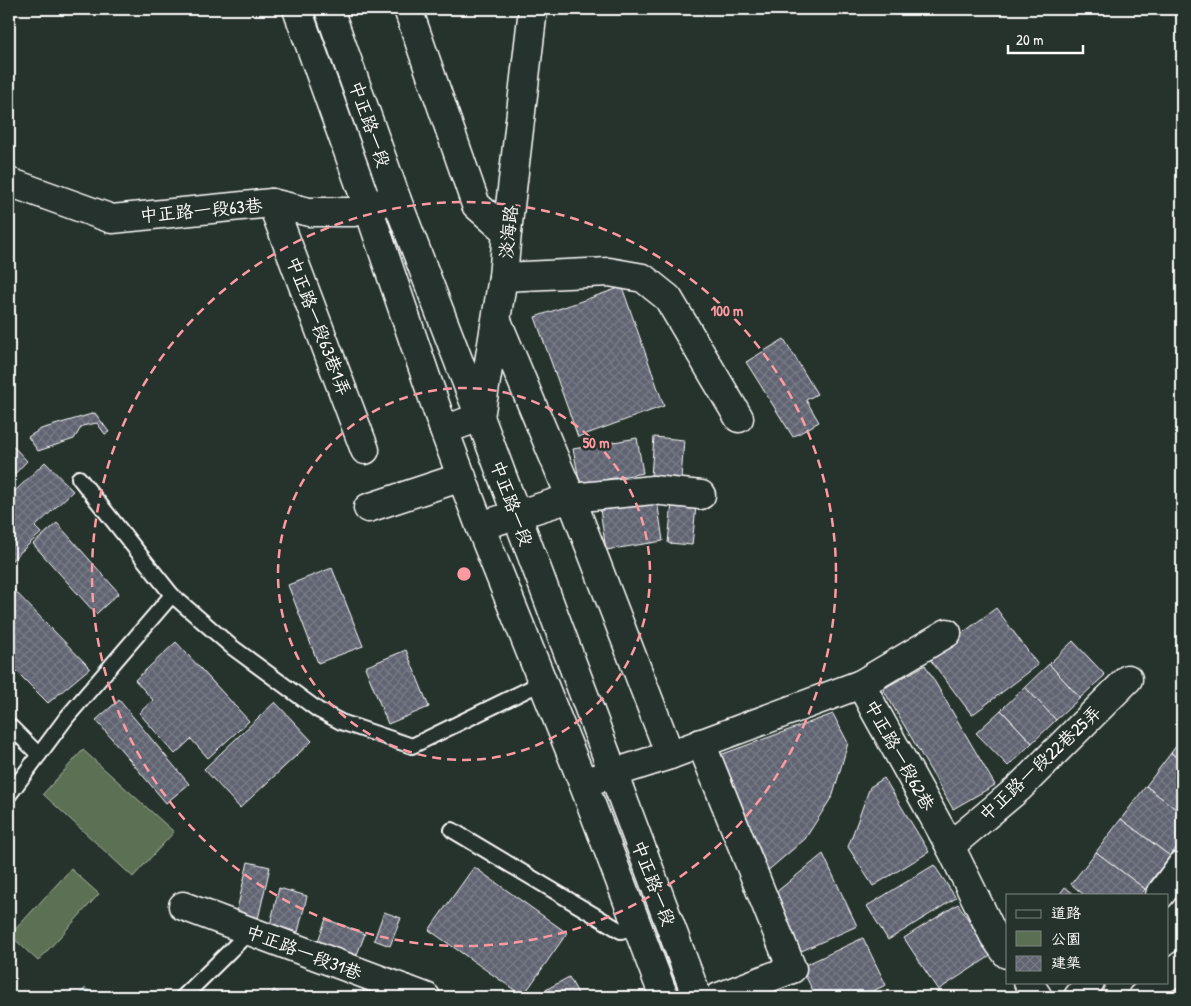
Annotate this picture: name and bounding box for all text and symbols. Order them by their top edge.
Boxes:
scale bar [1008,22,1084,54]
text: 20 m [1016,29,1043,50]
street label: 中正路一段 [344,77,396,171]
street label: 中正路一段63巷 [139,192,263,228]
street label: 淡海路 [493,204,523,260]
street label: 中正路一段63巷1弄 [281,253,357,399]
text: 100 m [711,300,743,321]
text: 50 m [583,432,609,453]
street label: 中正路一段 [485,456,539,550]
centre of rings [455,565,473,583]
street label: 中正路一段62巷 [859,695,941,815]
street label: 中正路一段22巷25弄 [973,700,1107,826]
street label: 中正路一段 [626,837,682,929]
legend [1006,894,1168,984]
text: 道路 [1051,902,1081,923]
street label: 中正路一段31巷 [242,918,366,986]
text: 公園 [1051,928,1081,949]
text: 建築 [1051,952,1081,973]

